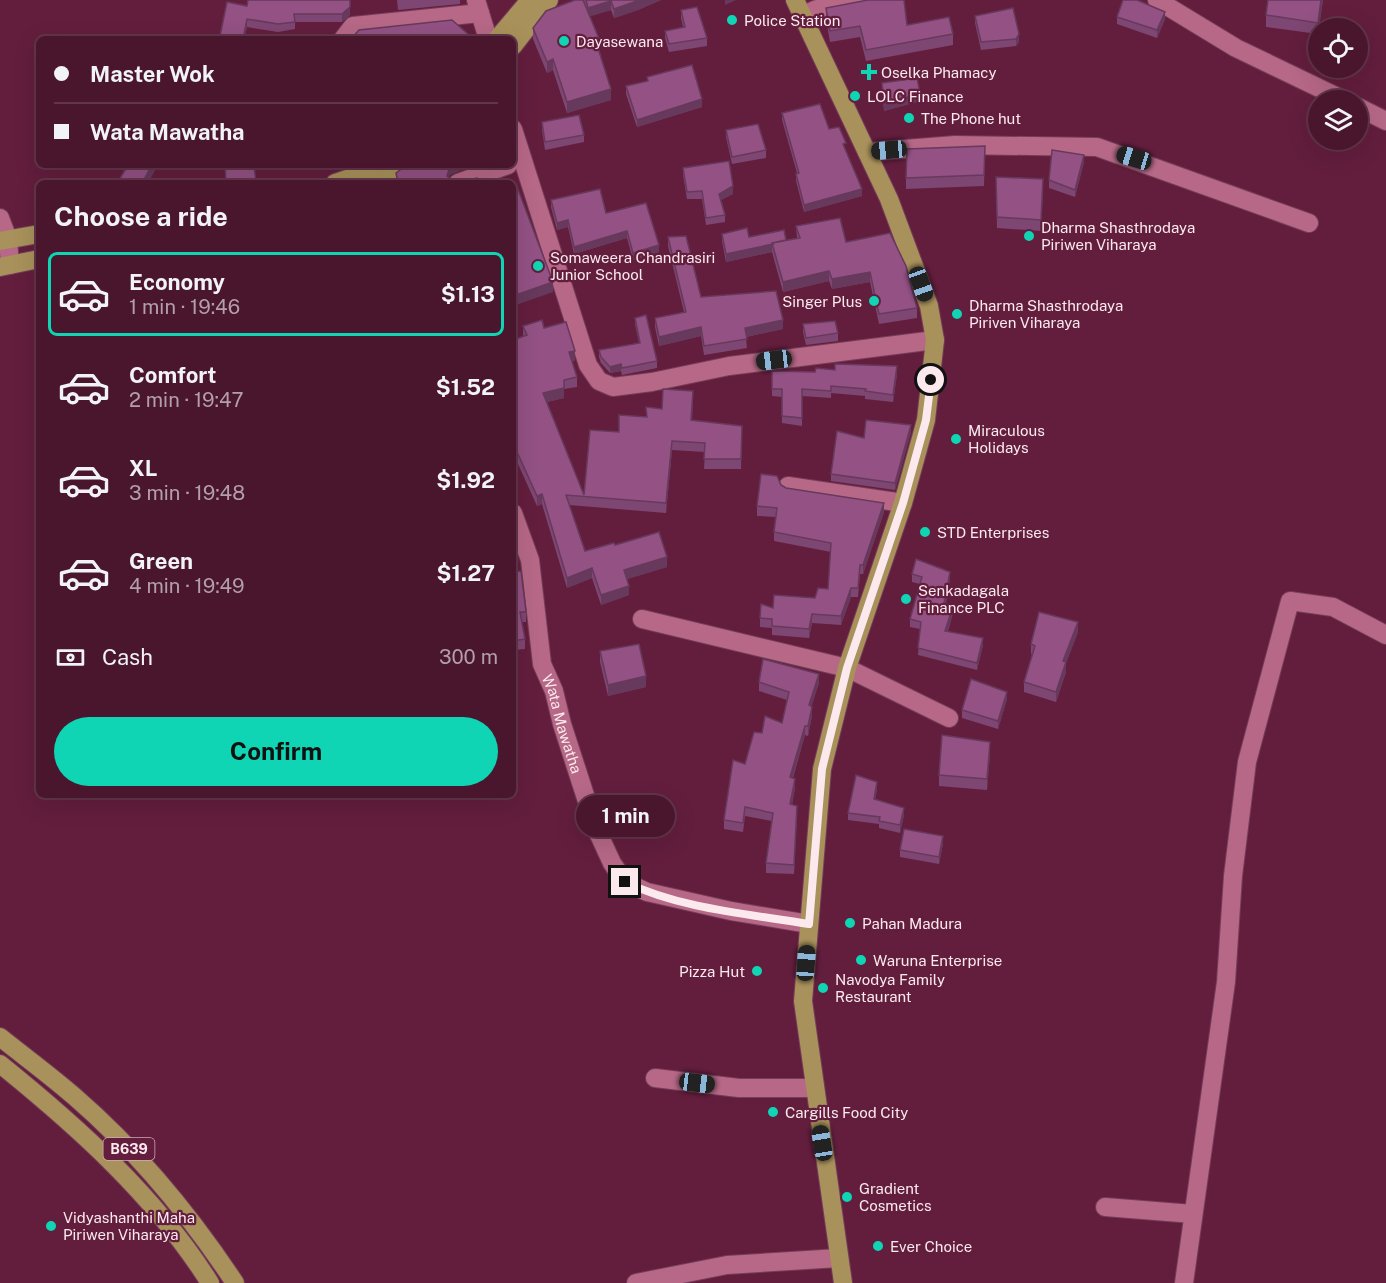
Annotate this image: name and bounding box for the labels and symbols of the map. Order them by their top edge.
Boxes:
place label: Police Station [744,12,840,29]
marker: Police Station [725,13,739,27]
place label: Dayasewana [576,33,663,50]
marker: Dayasewana [557,34,571,48]
place label: Oselka Phamacy [881,64,996,81]
marker: Oselka Phamacy [862,65,876,79]
place label: LOLC Finance [867,88,964,105]
marker: LOLC Finance [848,89,862,103]
place label: The Phone hut [921,110,1021,127]
marker: The Phone hut [902,111,916,125]
car [870,139,908,161]
car [1114,144,1154,172]
place label: Dharma Shasthrodaya Piriwen Viharaya [1041,219,1195,253]
marker: Dharma Shasthrodaya Piriwen Viharaya [1022,229,1036,243]
place label: Somaweera Chandrasiri Junior School [550,249,715,283]
marker: Somaweera Chandrasiri Junior School [531,259,545,273]
car [906,264,936,304]
place label: Singer Plus [782,293,862,310]
marker: Singer Plus [867,294,881,308]
place label: Dharma Shasthrodaya Piriven Viharaya [969,297,1123,331]
marker: Dharma Shasthrodaya Piriven Viharaya [950,307,964,321]
car [755,349,793,371]
route start [917,366,944,393]
place label: Miraculous Holidays [968,422,1045,456]
marker: Miraculous Holidays [949,432,963,446]
place label: STD Enterprises [937,524,1049,541]
marker: STD Enterprises [918,525,932,539]
place label: Senkadagala Finance PLC [918,582,1009,616]
marker: Senkadagala Finance PLC [899,592,913,606]
street label: Wata Mawatha [539,671,586,775]
callout: 1 min [576,795,674,837]
route end [611,868,638,895]
place label: Pahan Madura [862,915,962,932]
marker: Pahan Madura [843,916,857,930]
car [796,944,816,982]
place label: Waruna Enterprise [873,952,1002,969]
marker: Waruna Enterprise [854,953,868,967]
place label: Pizza Hut [679,963,745,980]
marker: Pizza Hut [750,964,764,978]
place label: Navodya Family Restaurant [835,971,945,1005]
marker: Navodya Family Restaurant [816,981,830,995]
car [678,1072,716,1094]
place label: Cargills Food City [785,1104,908,1121]
marker: Cargills Food City [766,1105,780,1119]
car [810,1124,834,1162]
road number: B639 [104,1138,154,1160]
place label: Gradient Cosmetics [859,1180,932,1214]
marker: Gradient Cosmetics [840,1190,854,1204]
place label: Vidyashanthi Maha Piriwen Viharaya [63,1209,195,1243]
marker: Vidyashanthi Maha Piriwen Viharaya [44,1219,58,1233]
place label: Ever Choice [890,1238,972,1255]
marker: Ever Choice [871,1239,885,1253]

